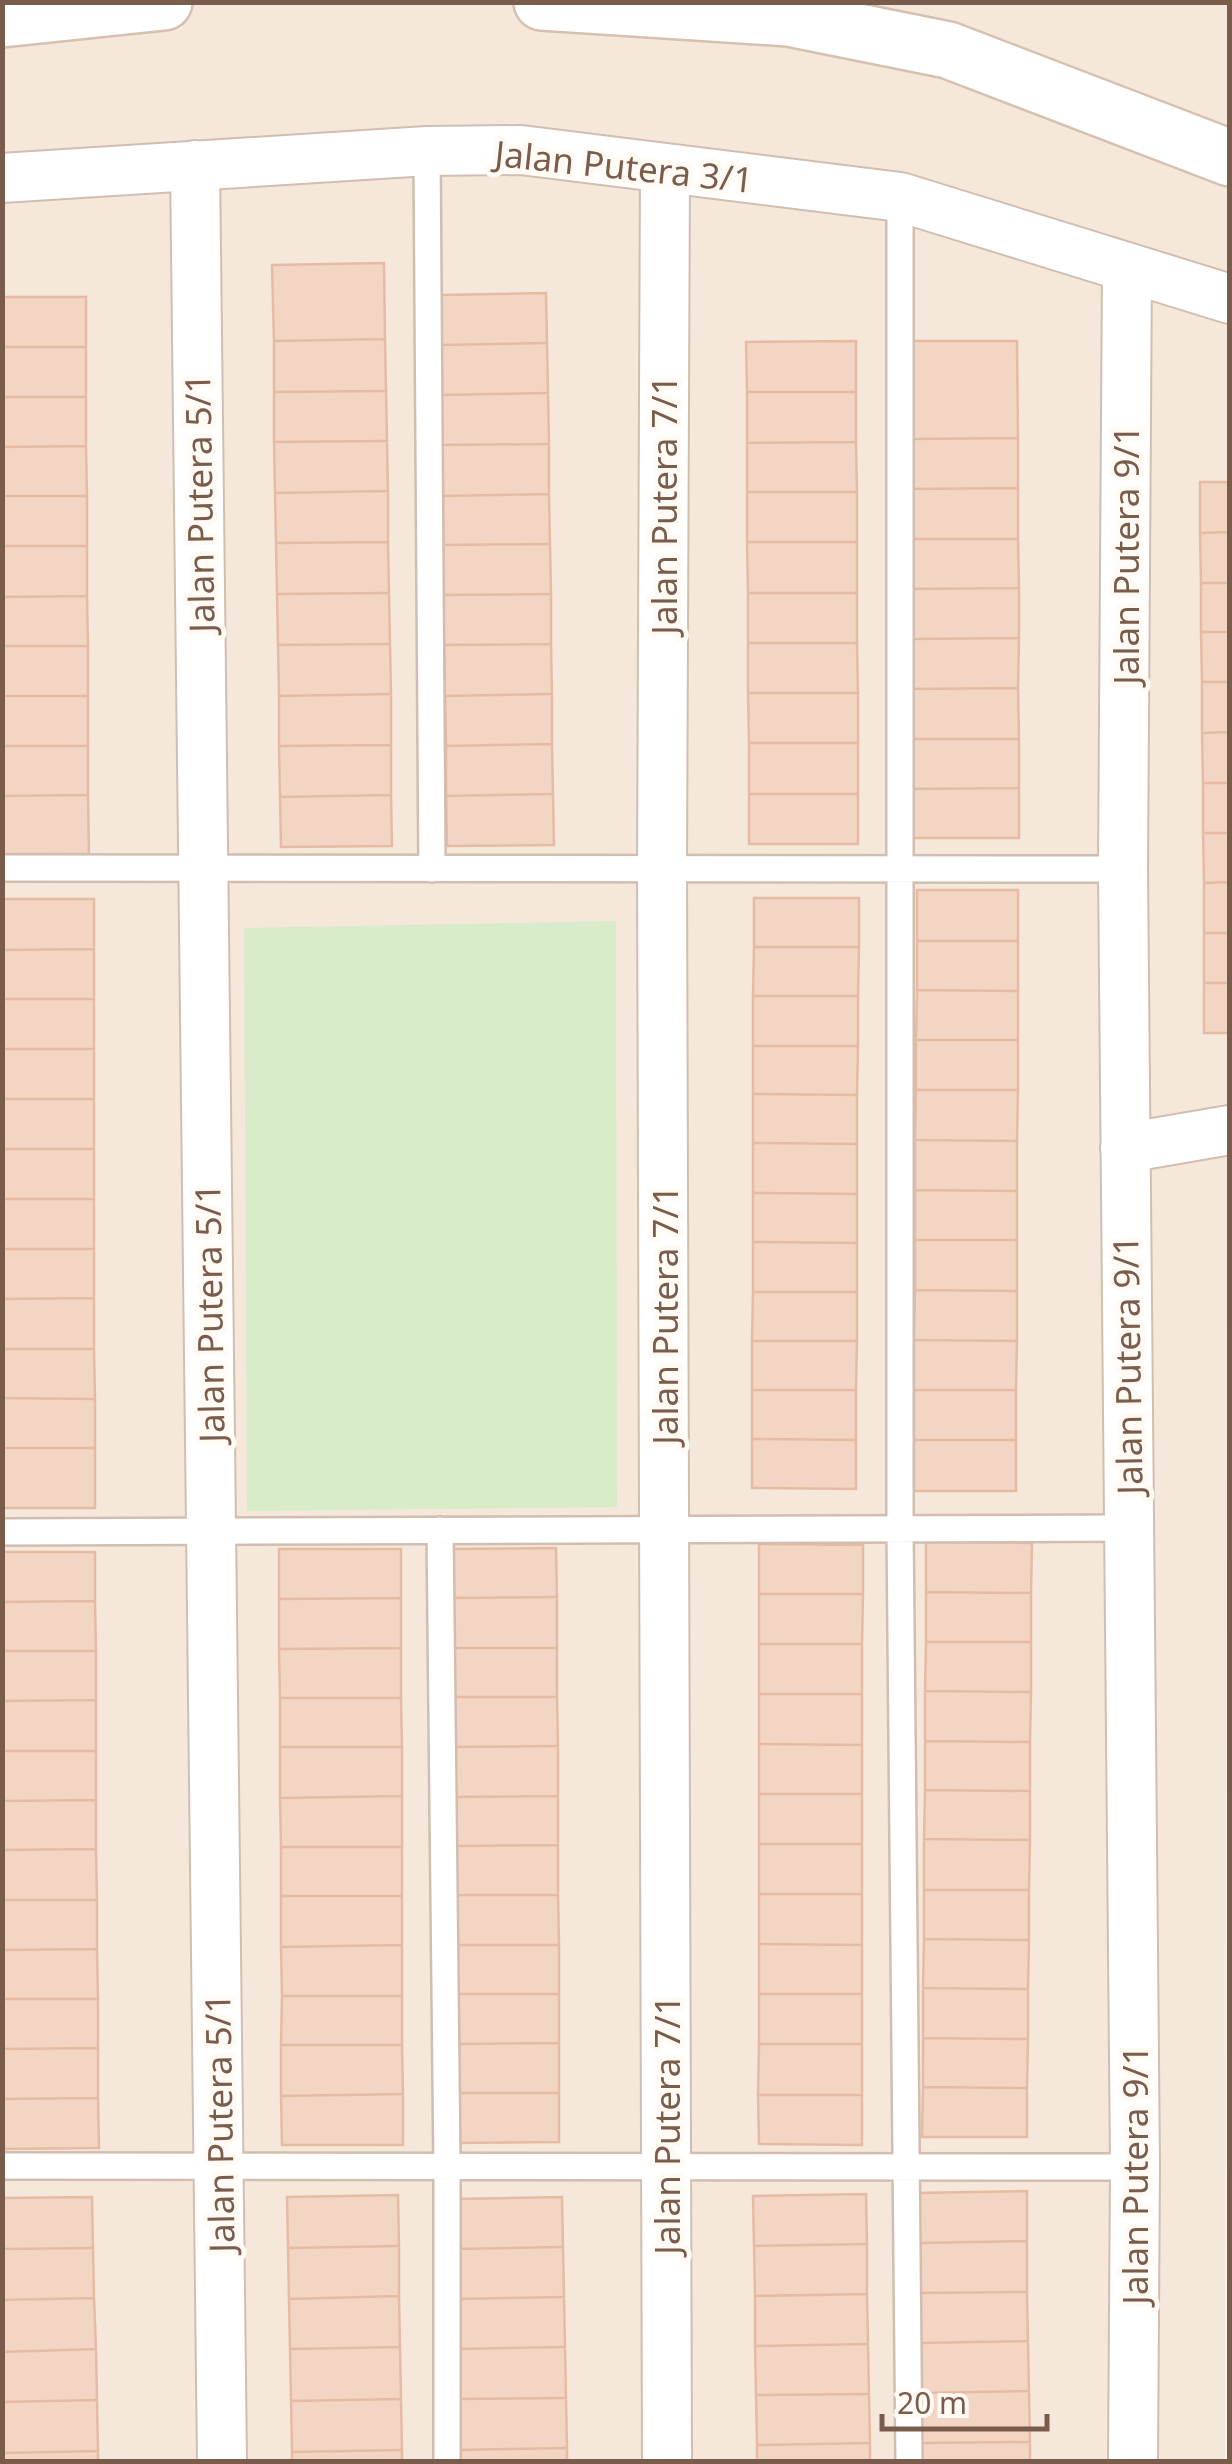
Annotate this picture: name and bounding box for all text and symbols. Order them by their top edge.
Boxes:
street label: Jalan Putera 3/1 [490,129,755,203]
street label: Jalan Putera 5/1 [173,373,225,636]
street label: Jalan Putera 7/1 [640,375,687,638]
street label: Jalan Putera 9/1 [1102,425,1149,688]
street label: Jalan Putera 5/1 [183,1183,235,1446]
street label: Jalan Putera 7/1 [641,1185,688,1448]
street label: Jalan Putera 9/1 [1101,1235,1153,1498]
street label: Jalan Putera 5/1 [193,1993,245,2256]
street label: Jalan Putera 7/1 [643,1995,690,2258]
street label: Jalan Putera 9/1 [1111,2045,1158,2308]
scale bar [882,2369,1047,2431]
text: 20 m [897,2382,967,2423]

